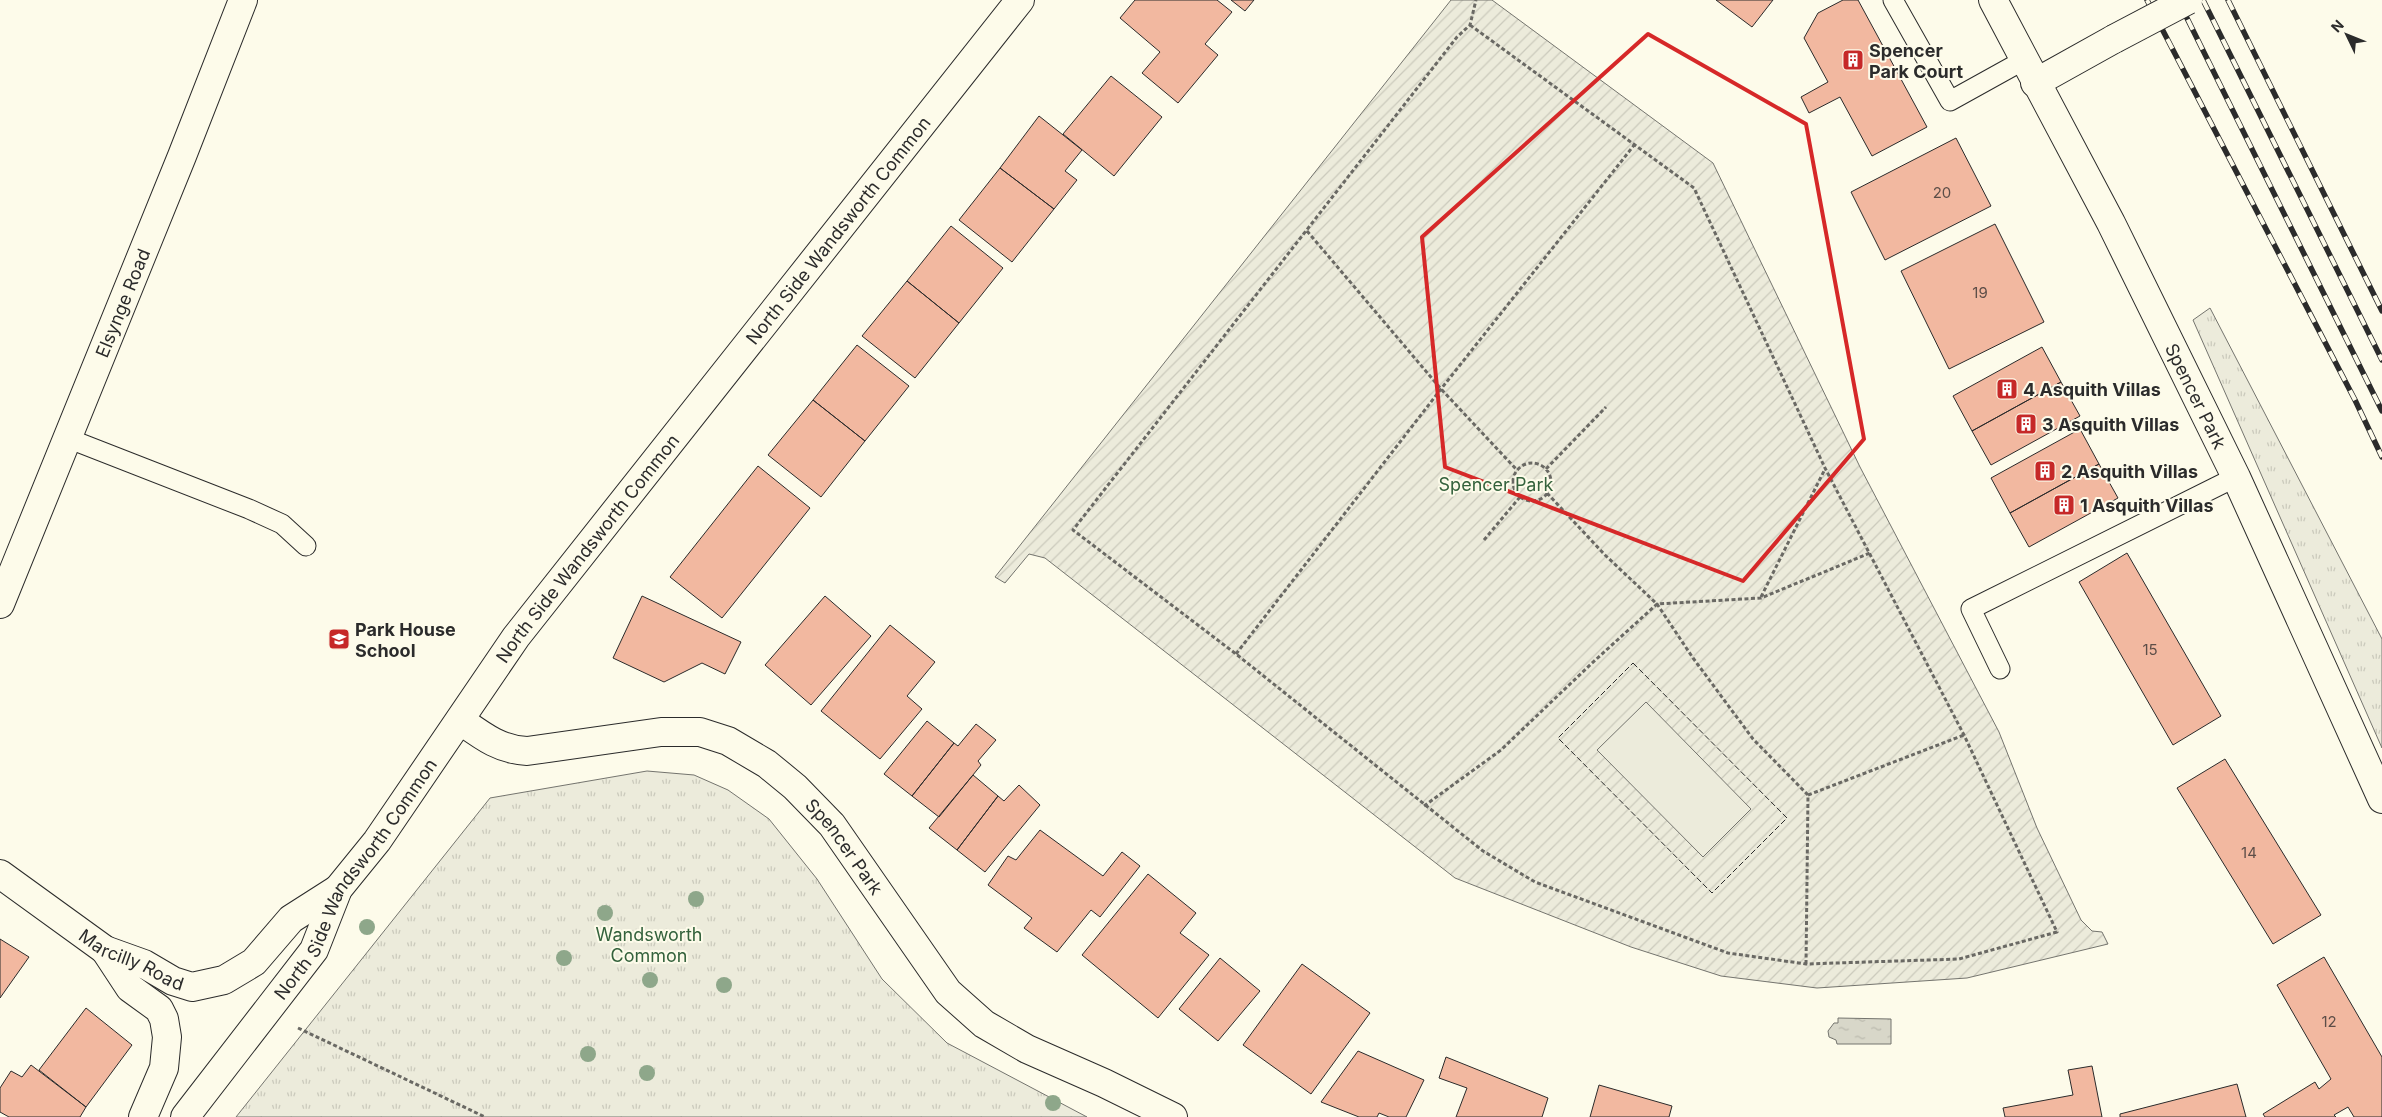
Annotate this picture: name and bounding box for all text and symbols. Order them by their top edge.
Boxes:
north arrow [2322,10,2372,60]
text: N [2327,16,2347,35]
place label: Spencer Park Court [1869,40,1963,82]
building icon: Spencer Park Court [1841,48,1865,72]
street label: North Side Wandsworth Common [741,112,934,348]
house number: 20 [1933,183,1951,202]
street label: Elsynge Road [91,245,154,360]
house number: 19 [1972,283,1988,302]
street label: Spencer Park [2161,340,2231,452]
building icon: 4 Asquith Villas [1995,377,2019,401]
place label: 4 Asquith Villas [2023,379,2161,400]
building icon: 3 Asquith Villas [2014,412,2038,436]
place label: 3 Asquith Villas [2042,414,2179,435]
street label: North Side Wandsworth Common [491,430,683,666]
building icon: 2 Asquith Villas [2033,459,2057,483]
place label: 2 Asquith Villas [2061,461,2198,482]
park label: Spencer Park [1439,474,1554,495]
building icon: 1 Asquith Villas [2052,493,2076,517]
place label: 1 Asquith Villas [2080,495,2213,516]
place label: Park House School [355,619,456,661]
school or university icon: Park House School [327,627,351,651]
house number: 15 [2142,640,2158,659]
street label: North Side Wandsworth Common [269,754,441,1003]
street label: Spencer Park [802,794,888,899]
house number: 14 [2241,843,2257,862]
street label: Marcilly Road [75,924,186,994]
park label: Wandsworth Common [596,924,702,966]
house number: 12 [2321,1012,2337,1031]

